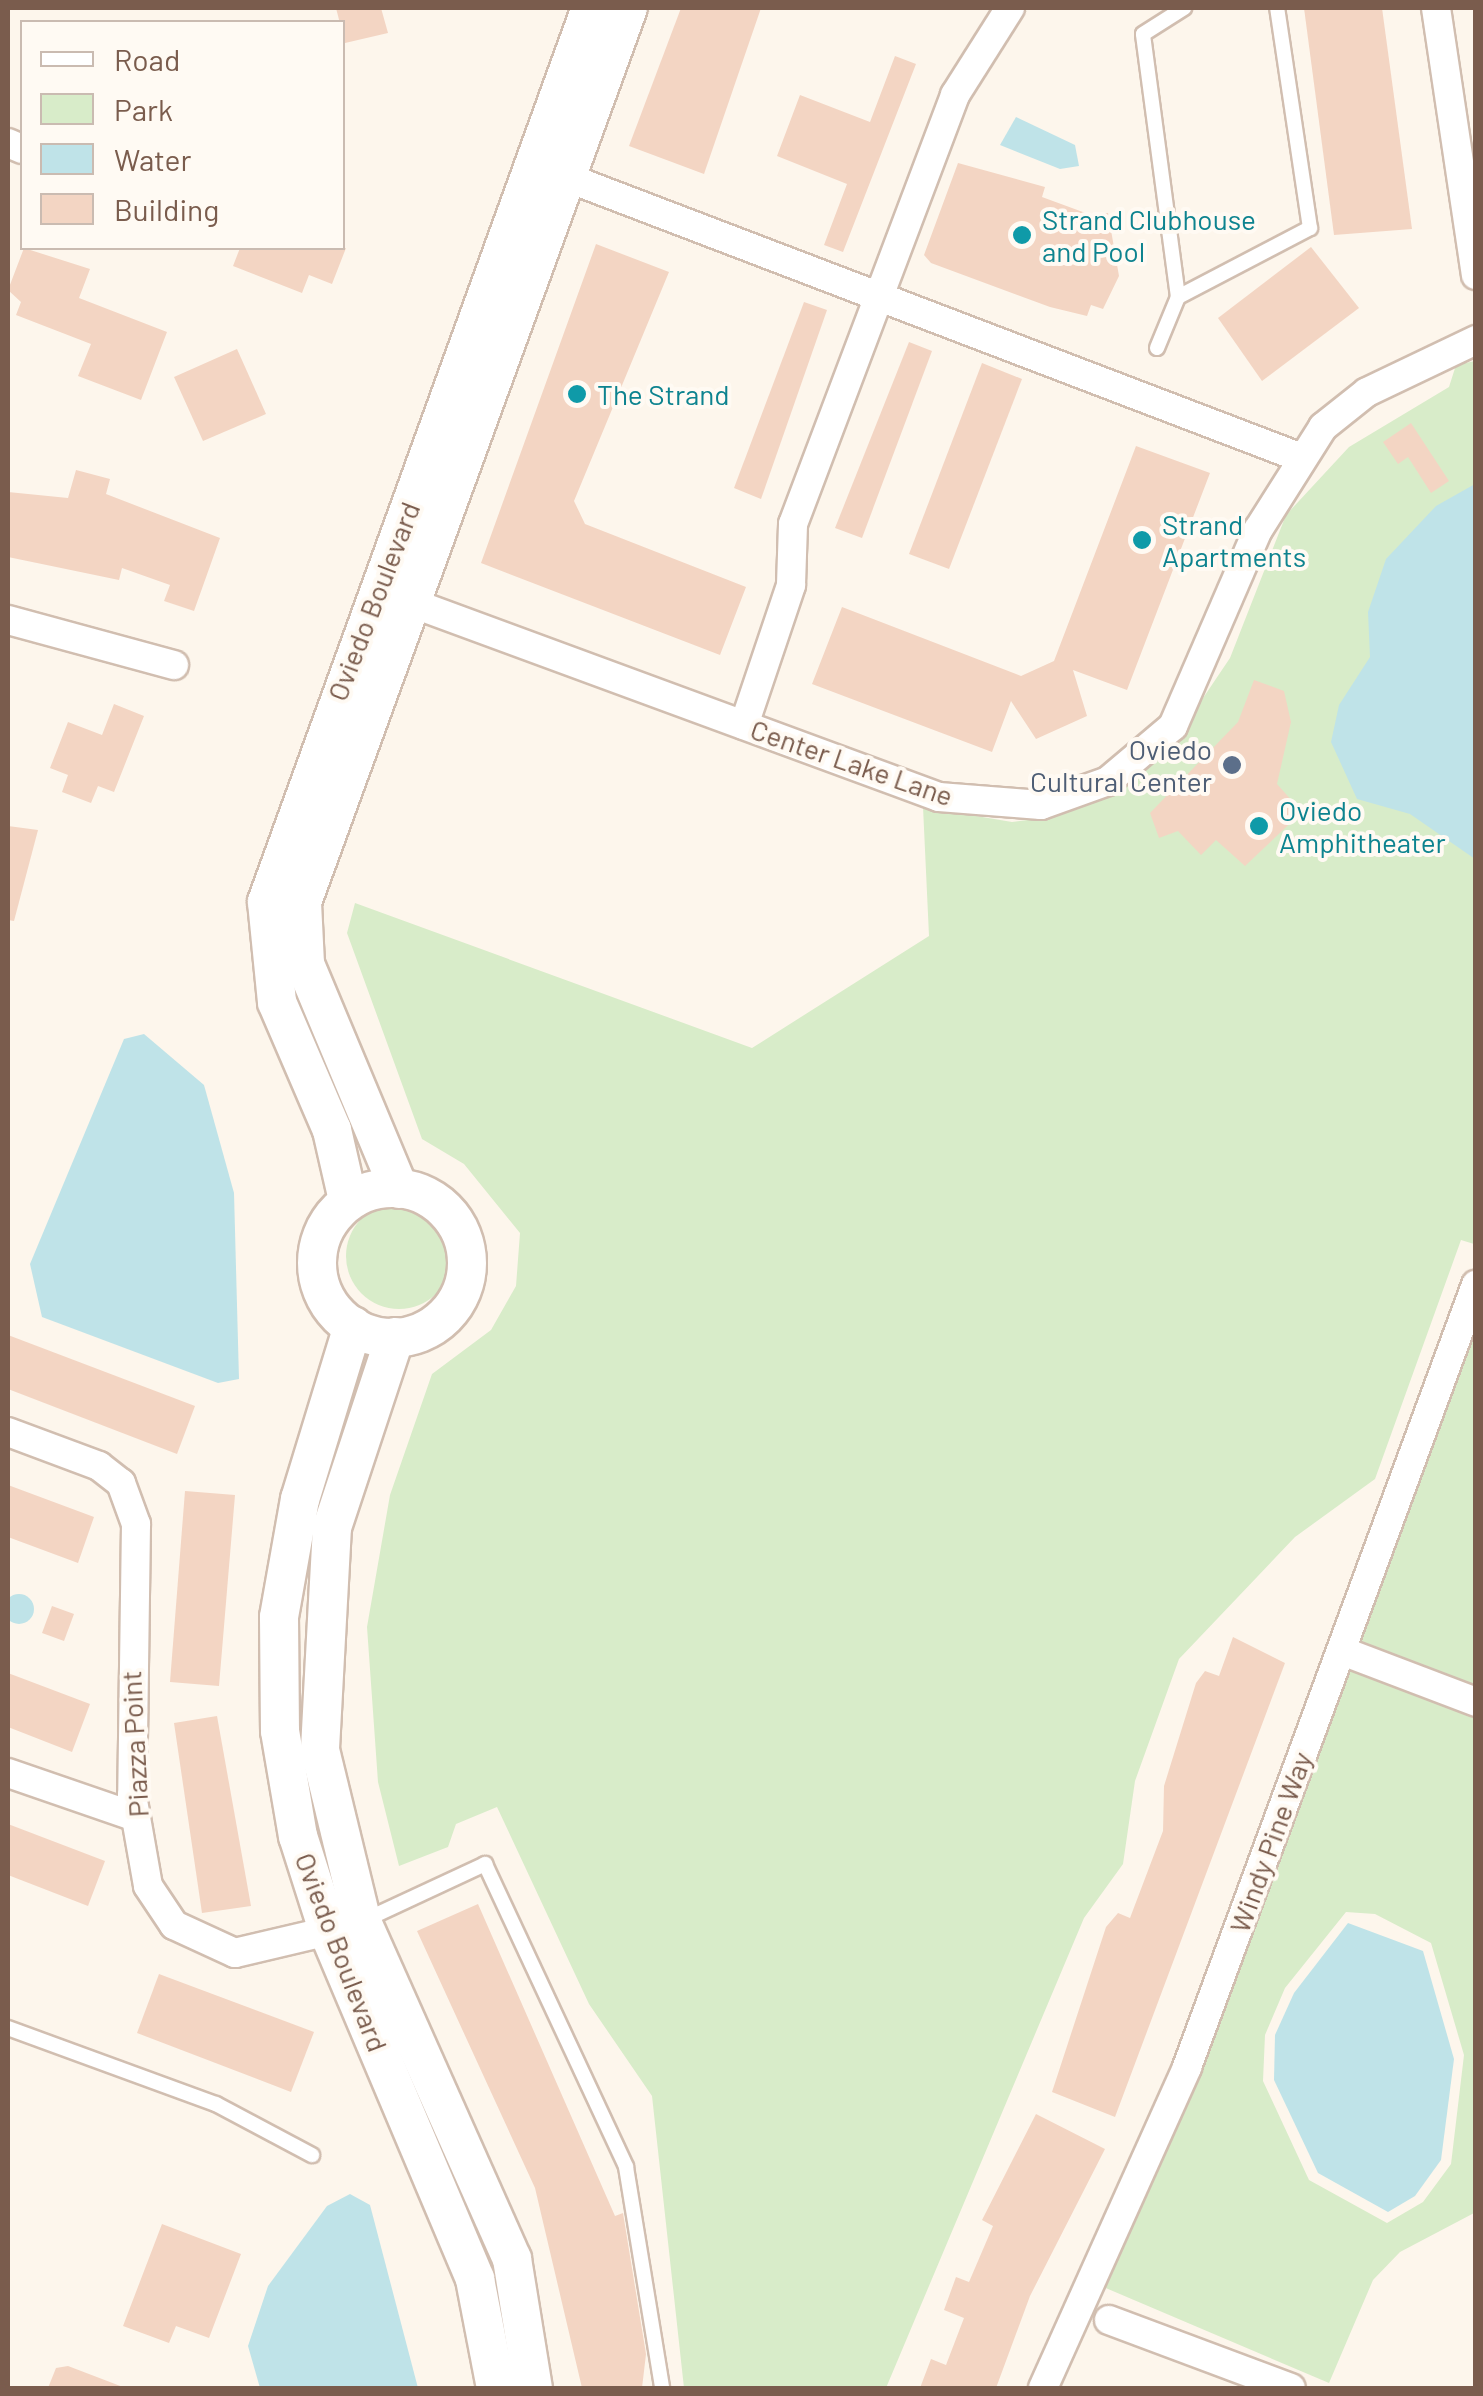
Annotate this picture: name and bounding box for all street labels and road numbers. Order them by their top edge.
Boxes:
street label: Oviedo Boulevard [320,497,426,705]
street label: Center Lake Lane [746,712,958,812]
street label: Piazza Point [113,1670,155,1818]
street label: Windy Pine Way [1222,1747,1318,1937]
street label: Oviedo Boulevard [289,1848,395,2056]

